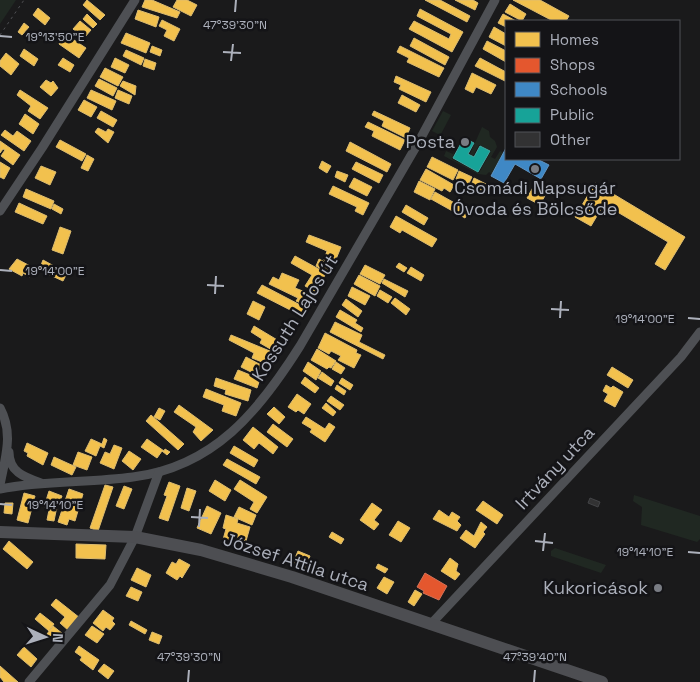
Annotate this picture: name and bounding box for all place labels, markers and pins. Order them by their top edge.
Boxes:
place label: Posta [405,130,455,153]
marker: Posta [459,136,471,148]
marker: Csomádi Napsugár Óvoda és Bölcsőde [529,163,541,175]
place label: Csomádi Napsugár Óvoda és Bölcsőde [453,176,617,220]
place label: Kukoricások [543,576,648,599]
marker: Kukoricások [652,582,664,594]

